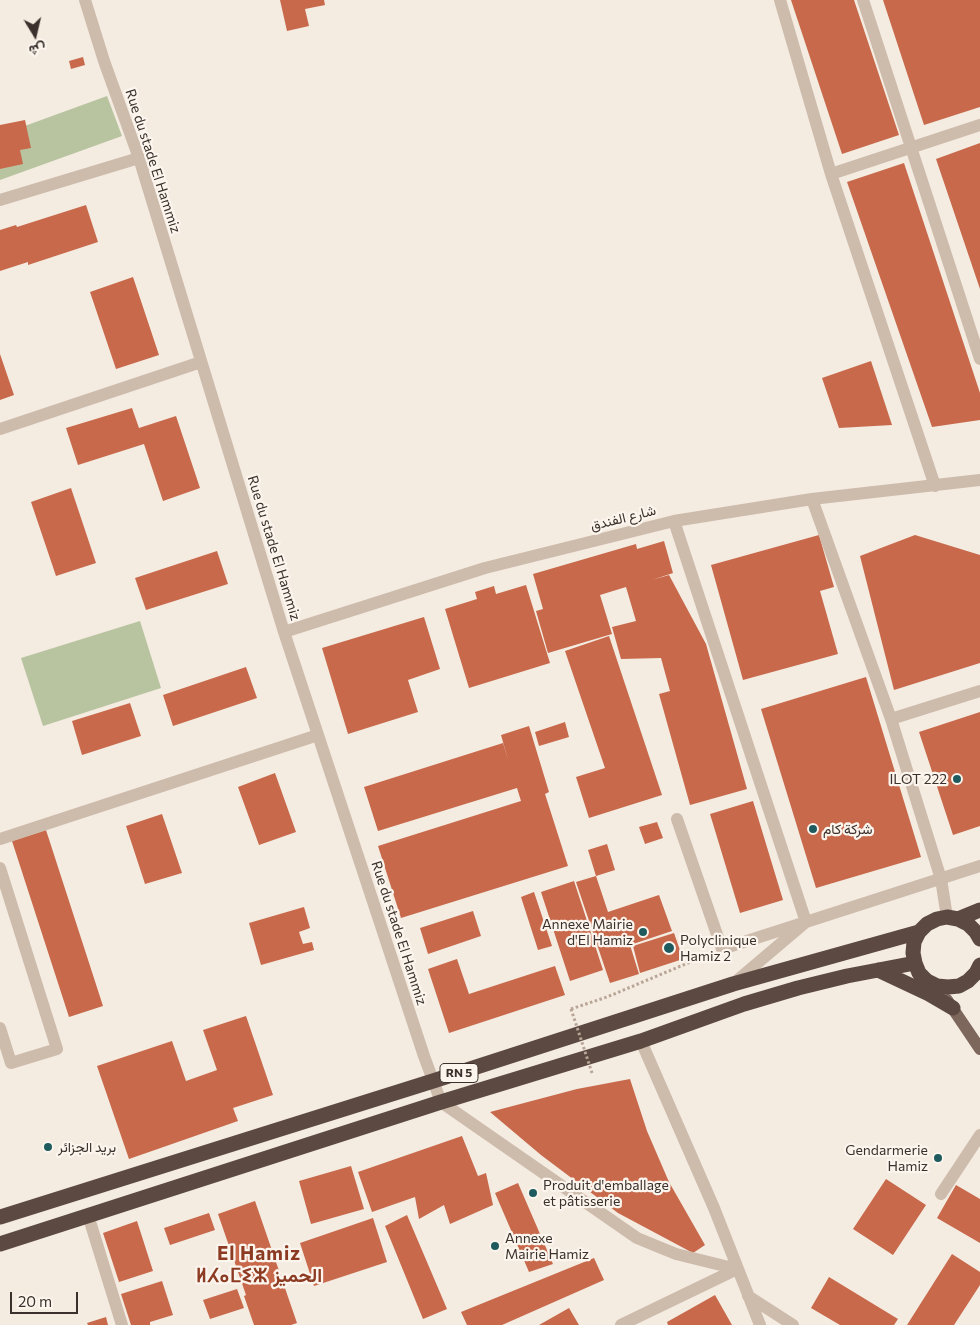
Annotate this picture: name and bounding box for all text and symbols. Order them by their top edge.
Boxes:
north arrow [10,10,60,60]
text: ش [28,41,47,60]
street label: Rue du stade El Hammiz [122,87,184,235]
street label: Rue du stade El Hammiz [244,474,304,622]
street label: شارع الفندق [588,502,658,534]
place label: ILOT 222 [889,771,947,787]
marker: ILOT 222 [951,773,963,785]
place label: شركة كام [823,821,873,837]
marker: شركة كام [807,823,819,835]
street label: Rue du stade El Hammiz [368,859,430,1007]
place label: Annexe Mairie d'El Hamiz [542,916,633,949]
marker: Annexe Mairie d'El Hamiz [637,926,649,938]
place label: Polyclinique Hamiz 2 [680,932,757,964]
marker: Polyclinique Hamiz 2 [662,941,676,955]
road number: RN 5 [440,1064,478,1082]
place label: بريد الجزائر [58,1139,116,1155]
marker: بريد الجزائر [42,1141,54,1153]
place label: Gendarmerie Hamiz [845,1142,928,1174]
marker: Gendarmerie Hamiz [932,1152,944,1164]
place label: Produit d'emballage et pâtisserie [543,1177,669,1210]
marker: Produit d'emballage et pâtisserie [527,1187,539,1199]
place label: Annexe Mairie Hamiz [505,1230,589,1262]
marker: Annexe Mairie Hamiz [489,1240,501,1252]
district label: El Hamiz ⵍⵃⴰⵎⵉⵣ الحميز [199,1243,319,1287]
scale bar [12,1282,80,1314]
text: 20 m [18,1292,52,1310]

